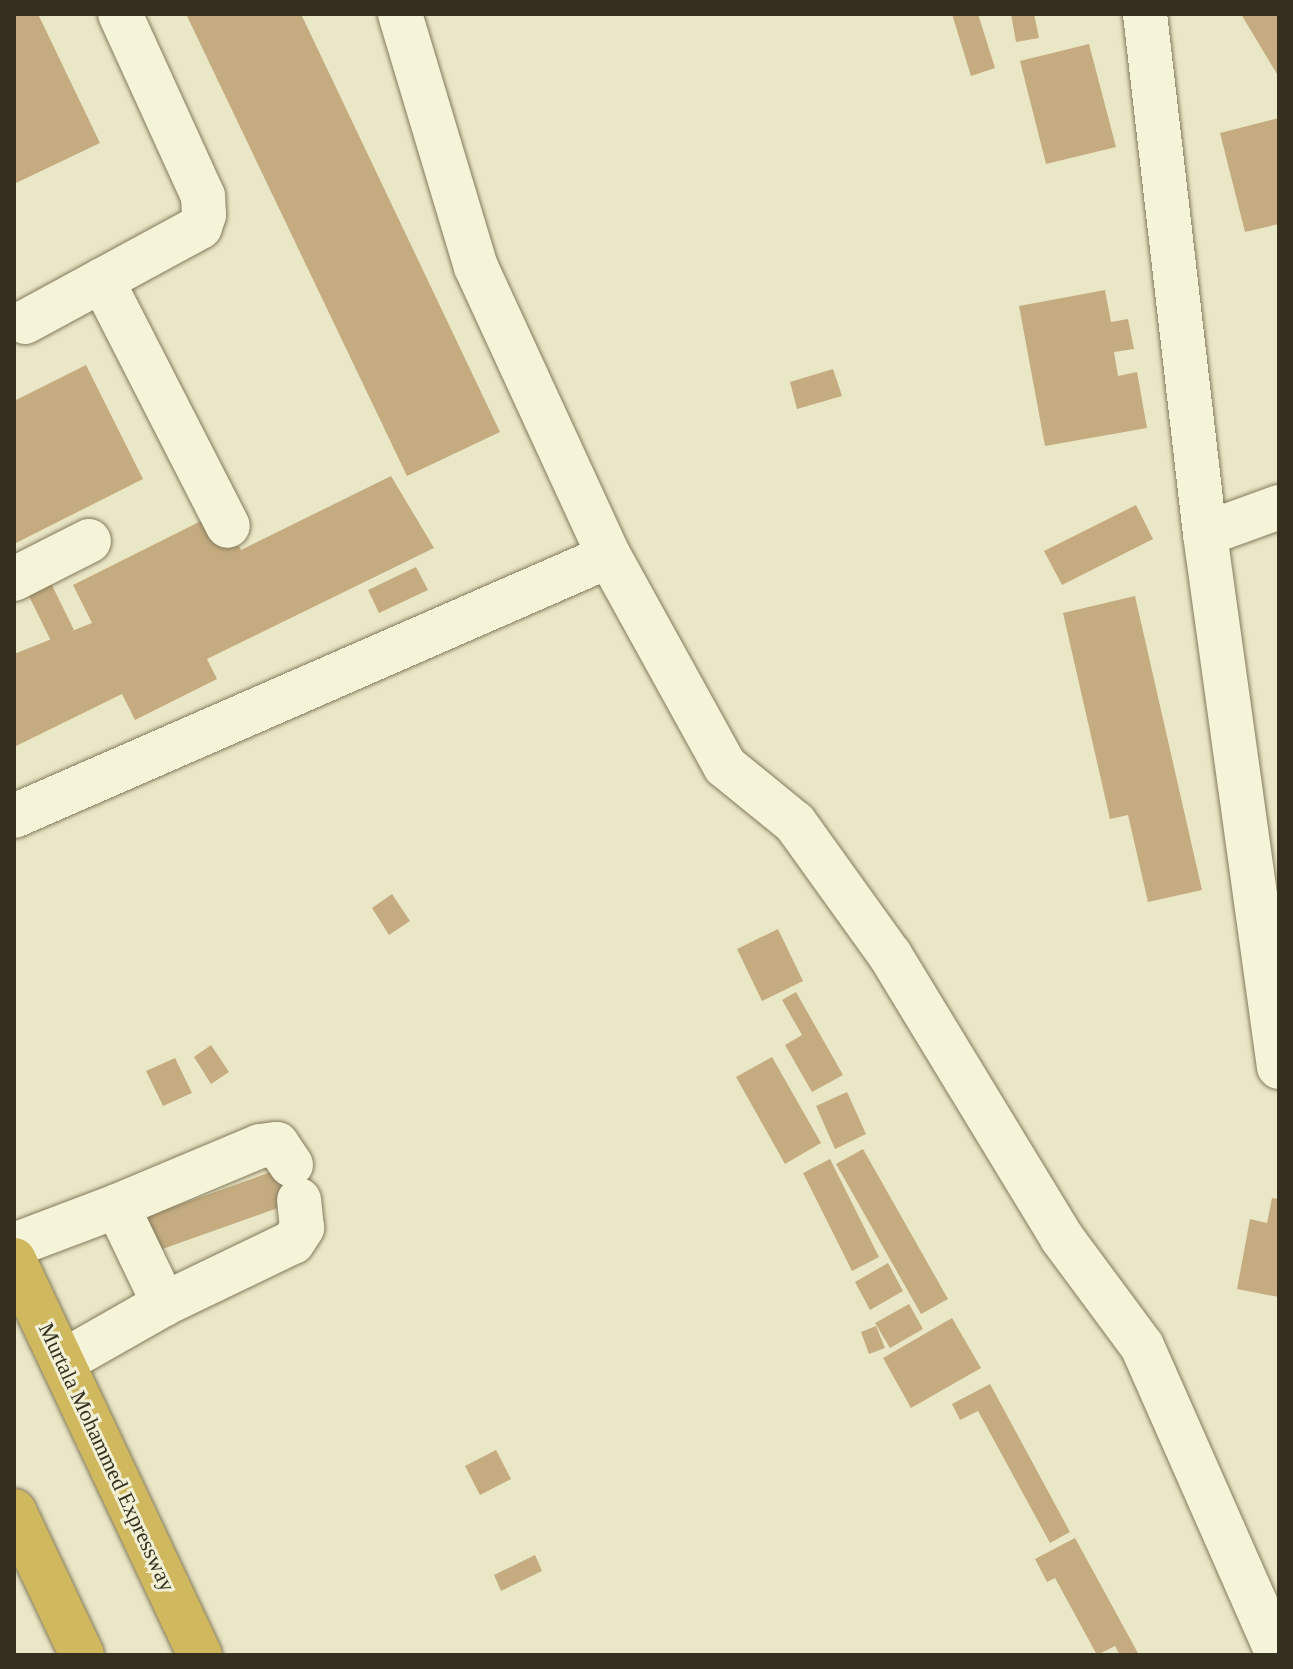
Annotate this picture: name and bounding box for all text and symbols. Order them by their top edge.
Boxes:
street label: Murtala Mohammed Expressway [33,1319,181,1595]

